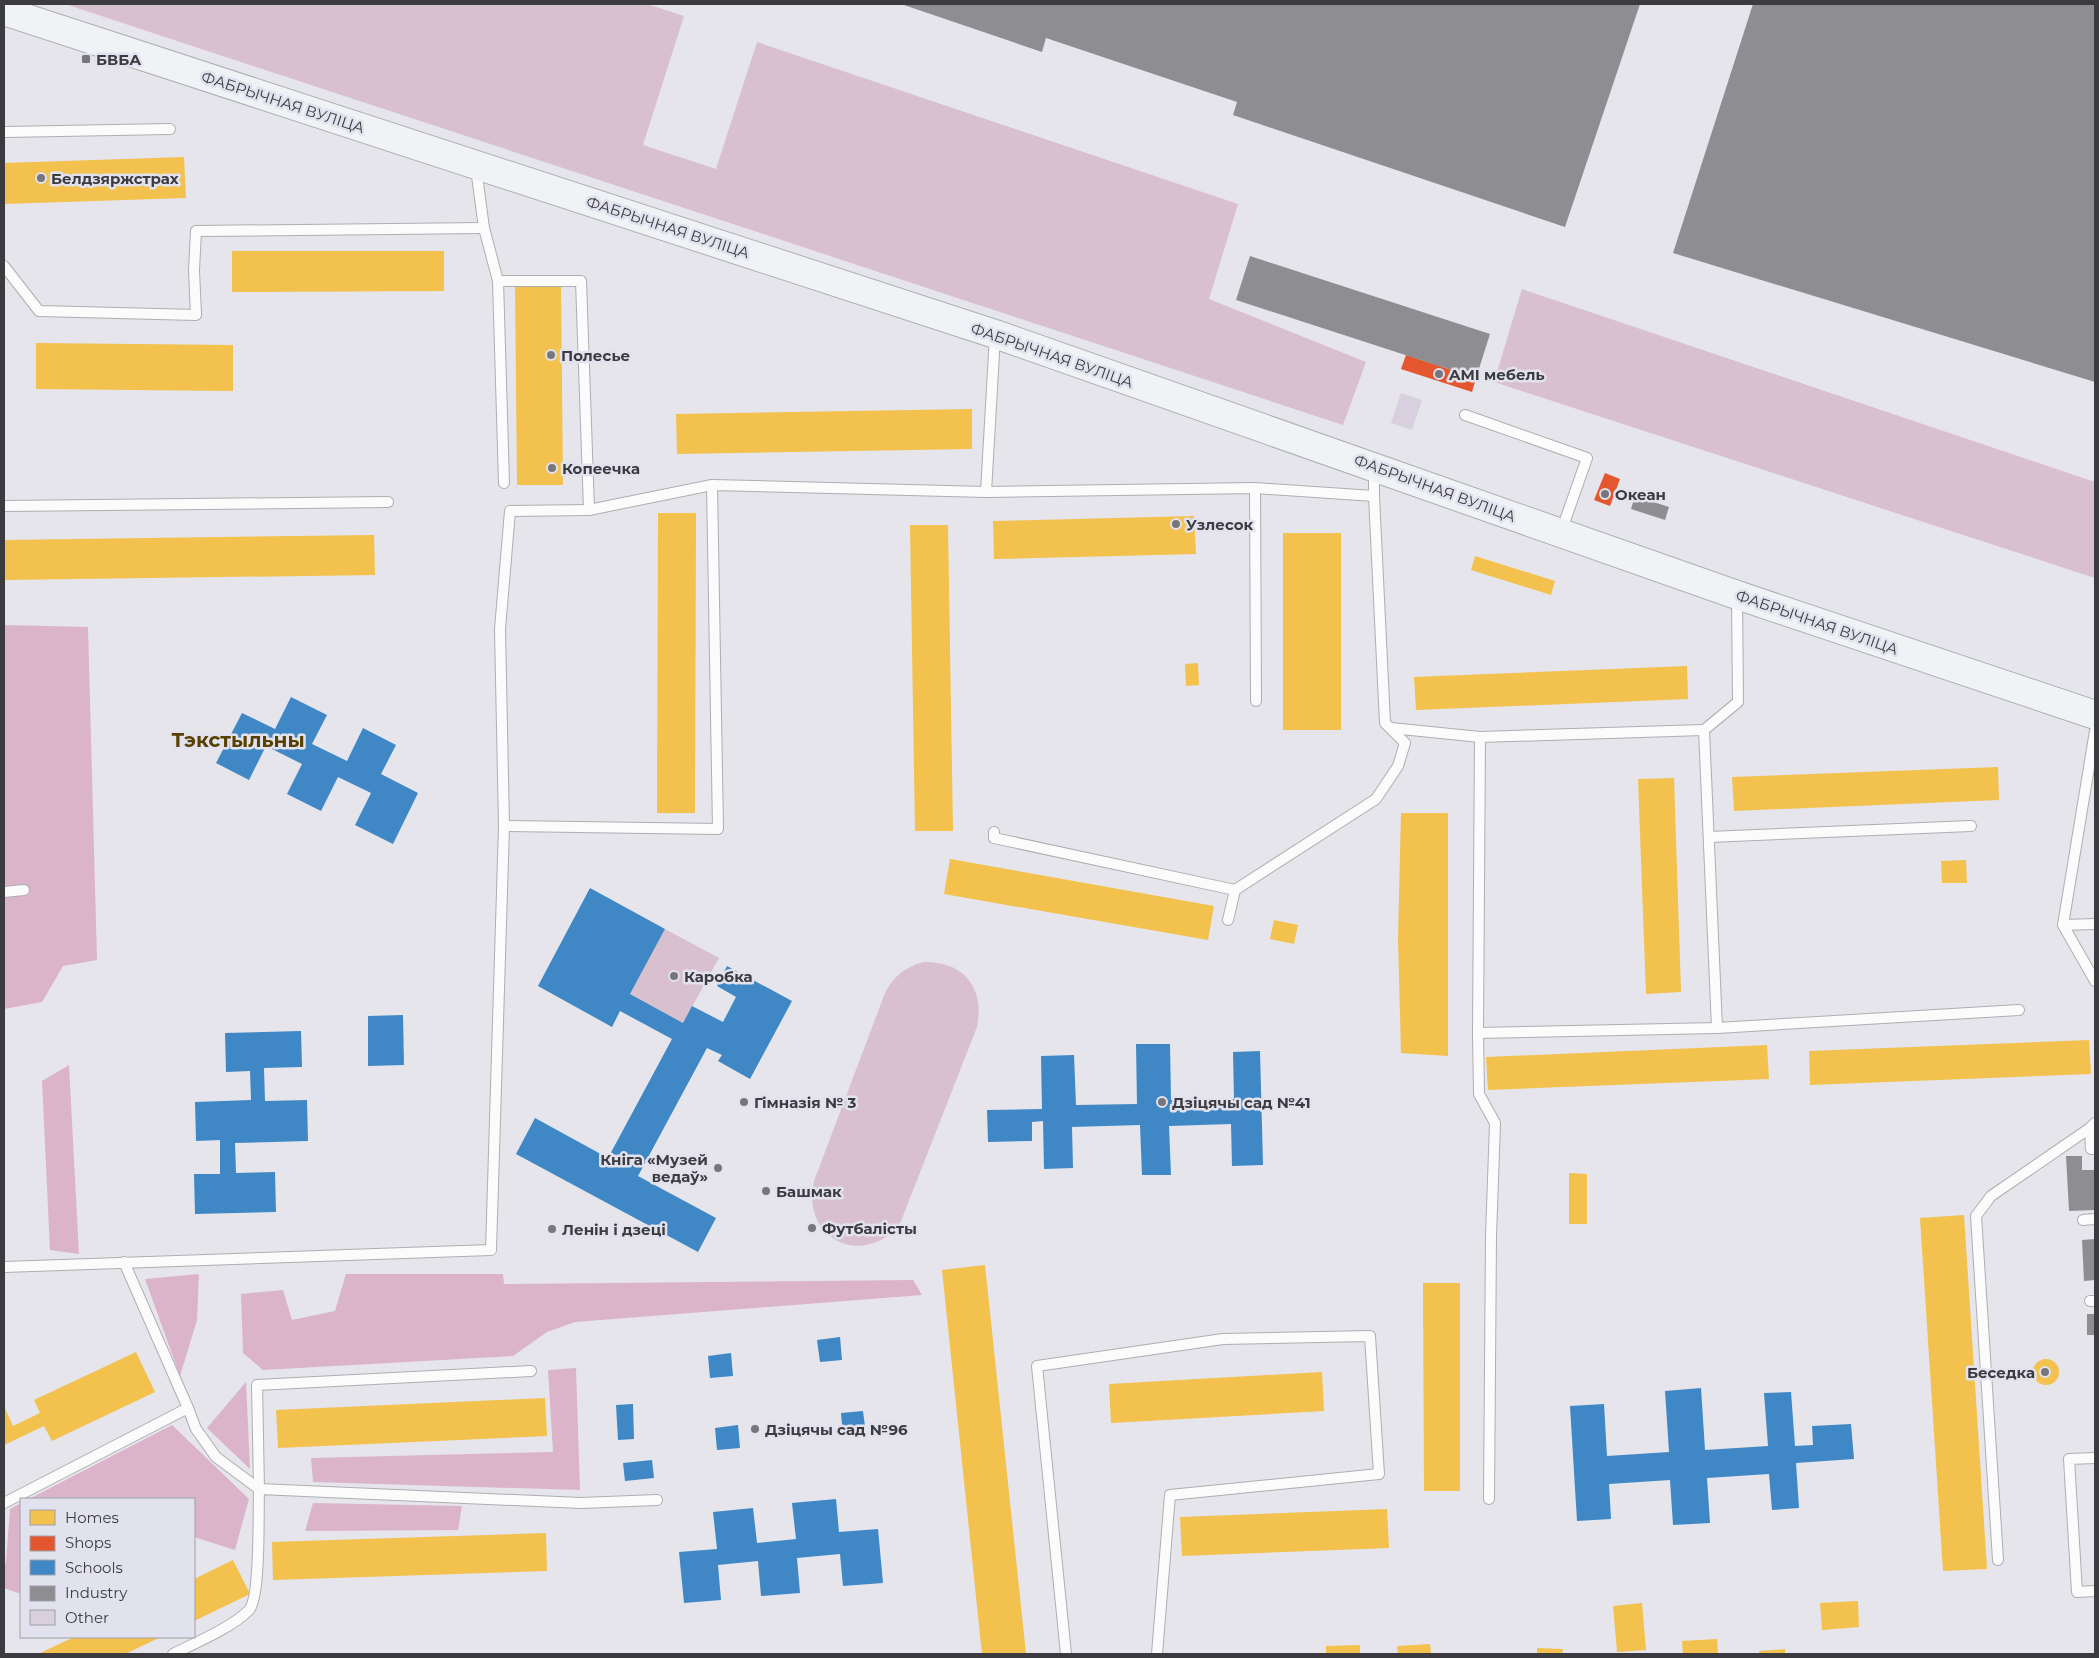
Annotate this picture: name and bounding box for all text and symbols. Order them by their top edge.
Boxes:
place label: БВБА [96,50,141,69]
marker: БВБА [80,53,92,65]
street label: ФАБРЫЧНАЯ ВУЛІЦА [199,67,367,137]
place label: Белдзяржстрах [51,169,179,188]
marker: Белдзяржстрах [35,172,47,184]
street label: ФАБРЫЧНАЯ ВУЛІЦА [584,192,752,262]
street label: ФАБРЫЧНАЯ ВУЛІЦА [968,318,1136,392]
place label: Полесье [561,346,630,365]
marker: Полесье [545,349,557,361]
place label: AMI мебель [1448,365,1545,384]
marker: AMI мебель [1433,368,1445,380]
street label: ФАБРЫЧНАЯ ВУЛІЦА [1352,450,1518,526]
place label: Копеечка [562,459,640,478]
marker: Копеечка [546,462,558,474]
place label: Океан [1615,485,1666,504]
marker: Океан [1599,488,1611,500]
place label: Узлесок [1186,515,1254,534]
marker: Узлесок [1170,518,1182,530]
street label: ФАБРЫЧНАЯ ВУЛІЦА [1733,585,1901,659]
district label: Тэкстыльны [171,728,305,752]
place label: Каробка [684,967,753,986]
marker: Каробка [668,970,680,982]
place label: Гімназія № 3 [754,1093,856,1112]
place label: Дзіцячы сад №41 [1172,1093,1311,1112]
marker: Гімназія № 3 [738,1096,750,1108]
marker: Дзіцячы сад №41 [1156,1096,1168,1108]
place label: Кніга «Музей ведаў» [600,1150,708,1186]
marker: Кніга «Музей ведаў» [712,1162,724,1174]
place label: Башмак [776,1182,842,1201]
marker: Башмак [760,1185,772,1197]
place label: Футбалісты [822,1219,917,1238]
place label: Ленін і дзеці [562,1220,666,1239]
marker: Футбалісты [806,1222,818,1234]
marker: Ленін і дзеці [546,1223,558,1235]
place label: Беседка [1967,1363,2035,1382]
marker: Беседка [2039,1366,2051,1378]
place label: Дзіцячы сад №96 [765,1420,908,1439]
marker: Дзіцячы сад №96 [749,1423,761,1435]
legend [20,1498,195,1638]
text: Homes [65,1508,119,1527]
text: Shops [65,1533,111,1552]
text: Schools [65,1558,123,1577]
text: Industry [65,1583,128,1602]
text: Other [65,1608,109,1627]

